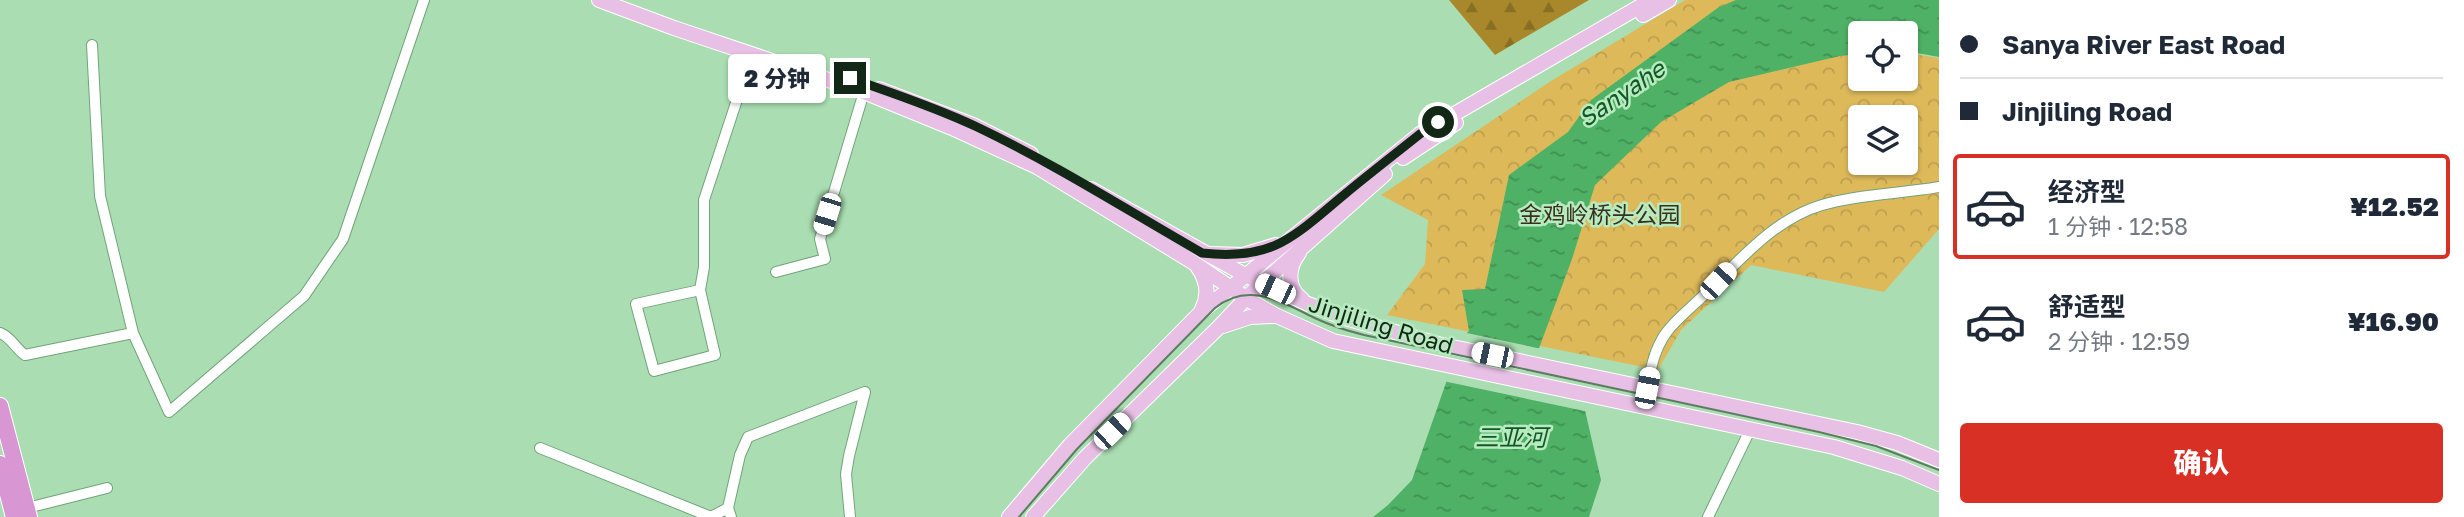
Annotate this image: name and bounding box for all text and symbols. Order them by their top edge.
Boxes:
map controls [1848,21,1918,175]
button: locate [1848,21,1918,91]
text: Sanya River East Road [2002,29,2285,60]
water label: Sanyahe [1572,52,1672,133]
callout: 2 分钟 [728,54,826,102]
route end [834,62,866,94]
text: 2 分钟 [744,64,810,92]
text: Jinjiling Road [2002,96,2172,127]
button: layers [1848,105,1918,175]
route start [1422,106,1454,138]
icon: car [1964,175,2027,238]
text: 经济型 [2048,176,2126,207]
car [811,191,844,237]
text: ¥12.52 [2350,191,2439,222]
park label: 金鸡岭桥头公园 [1520,200,1681,228]
text: 1 分钟 · 12:58 [2048,212,2188,240]
car [1696,258,1741,304]
car [1252,271,1299,307]
street label: Jinjiling Road [1306,289,1457,359]
icon: car [1964,290,2027,353]
text: 舒适型 [2048,291,2126,322]
text: ¥16.90 [2347,306,2439,337]
text: 2 分钟 · 12:59 [2048,327,2190,355]
car [1470,340,1515,370]
car [1633,365,1662,411]
car [1090,409,1135,453]
water label: 三亚河 [1475,422,1551,451]
button: 确认 [1960,423,2443,503]

